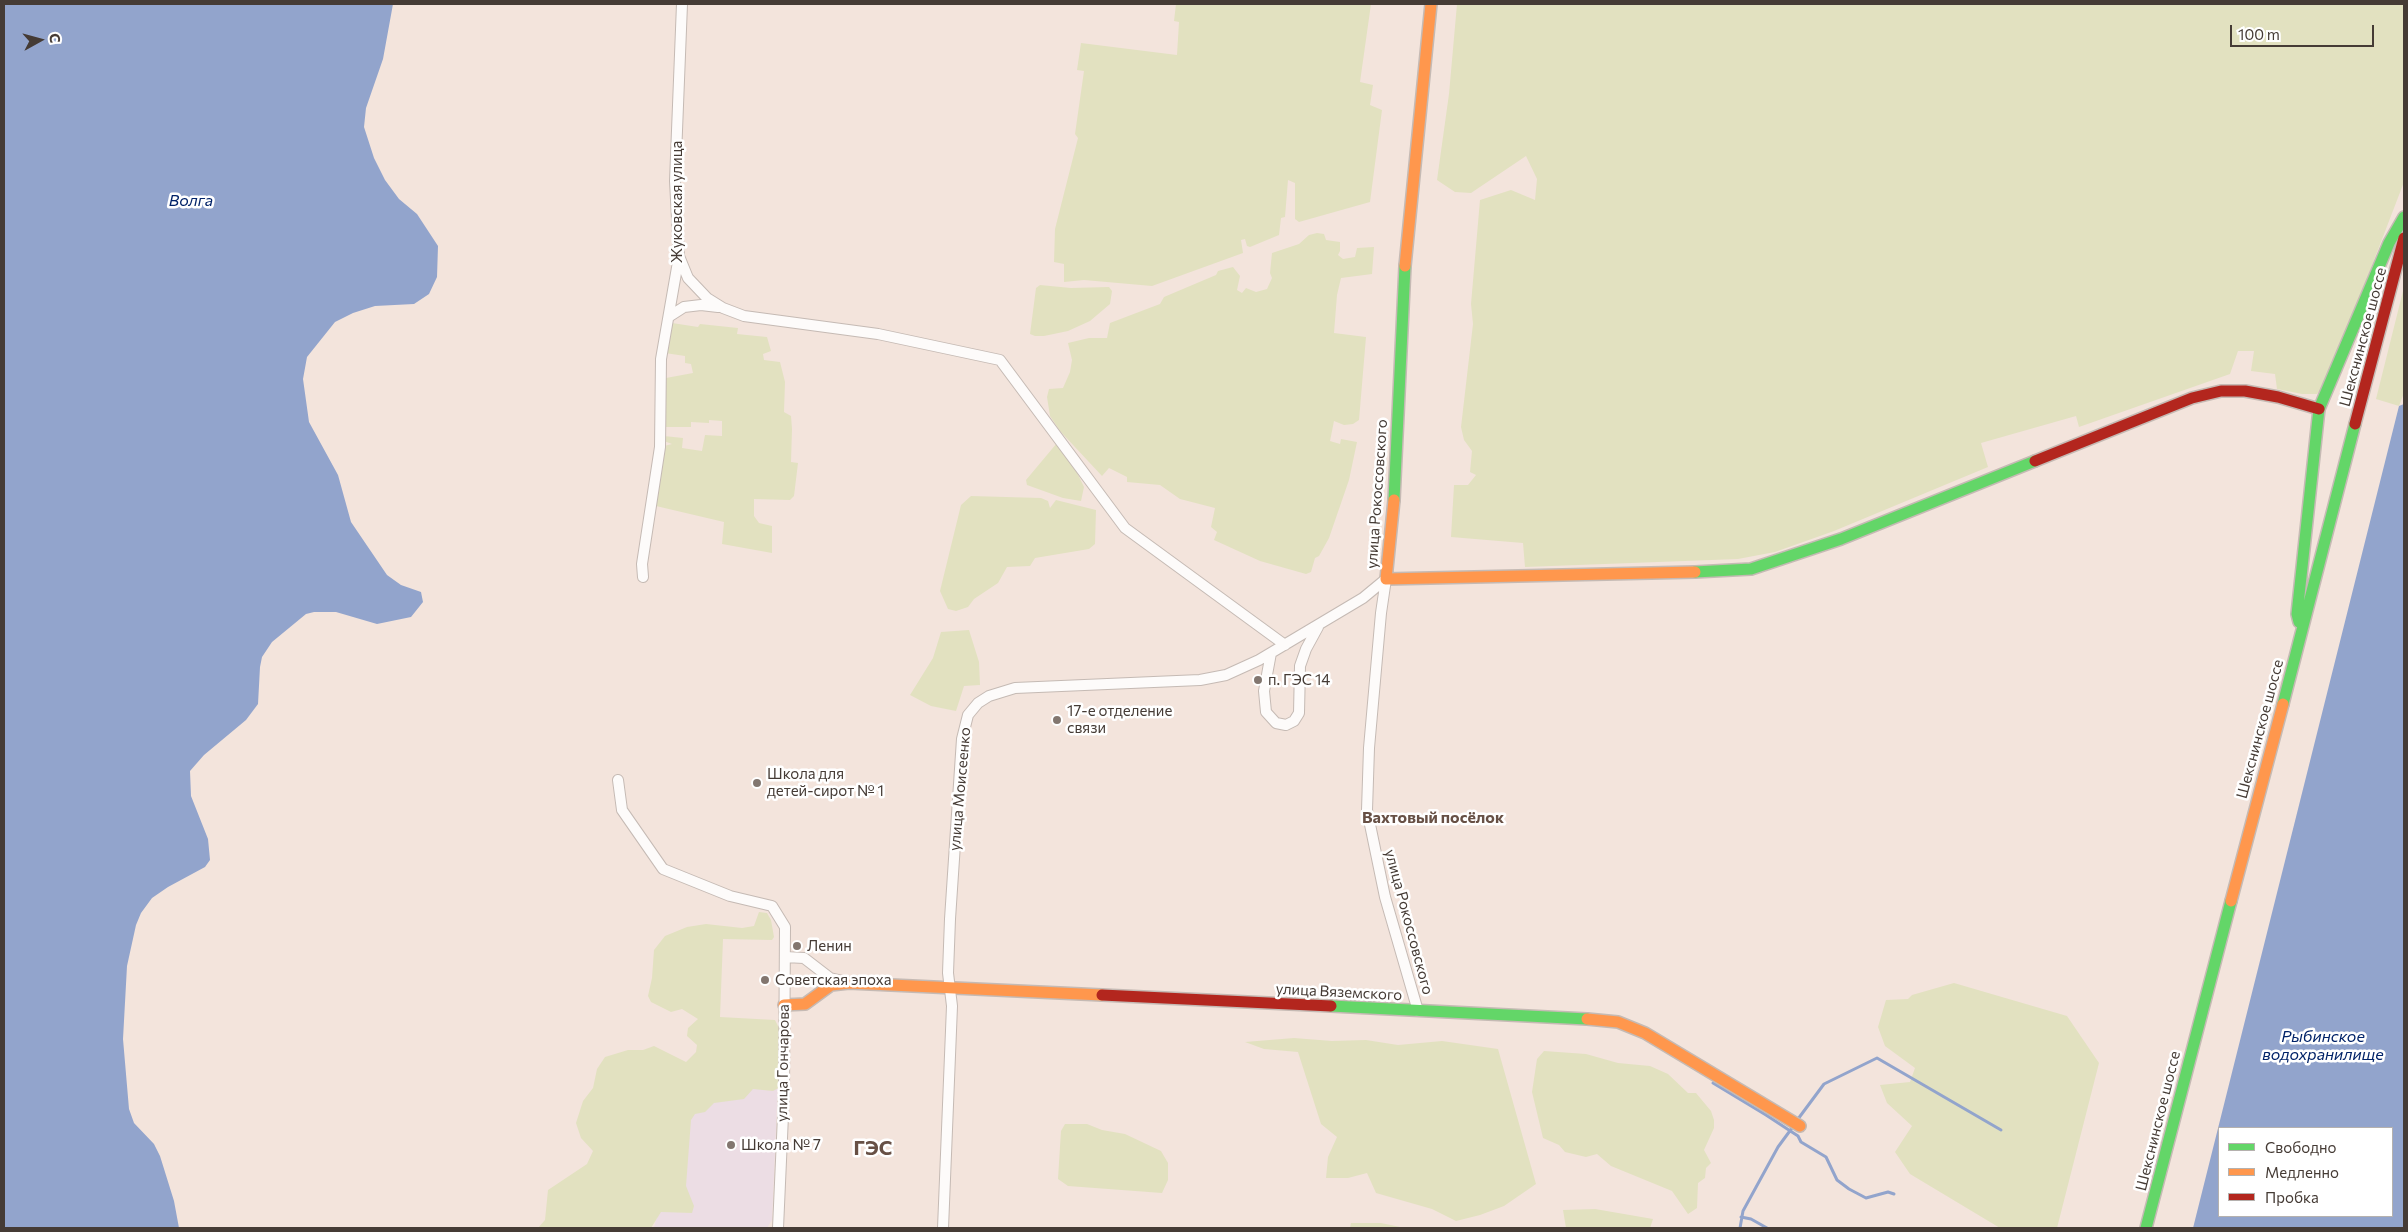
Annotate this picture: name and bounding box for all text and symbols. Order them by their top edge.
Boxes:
north arrow [15,15,65,65]
scale bar [2233,15,2377,47]
text: 100 m [2238,25,2280,43]
text: С [46,32,64,44]
street label: Жуковская улица [668,141,686,263]
water label: Волга [169,191,213,211]
street label: Шекснинское шоссе [2336,265,2390,409]
street label: улица Рокоссовского [1363,419,1391,569]
street label: Шекснинское шоссе [2233,657,2287,801]
place label: п. ГЭС 14 [1268,671,1330,689]
marker: п. ГЭС 14 [1252,674,1264,686]
place label: 17-е отделение связи [1067,702,1172,737]
marker: 17-е отделение связи [1051,714,1063,726]
street label: улица Моисеенко [946,726,974,852]
place label: Школа для детей-сирот № 1 [767,765,884,800]
marker: Школа для детей-сирот № 1 [751,777,763,789]
district label: Вахтовый посёлок [1362,808,1504,828]
street label: улица Рокоссовского [1381,847,1437,997]
place label: Ленин [807,937,852,955]
marker: Ленин [791,940,803,952]
place label: Советская эпоха [775,971,891,989]
marker: Советская эпоха [759,974,771,986]
street label: улица Вяземского [1275,980,1403,1004]
street label: улица Гончарова [773,1004,793,1122]
water label: Рыбинское водохранилище [2262,1027,2384,1065]
street label: Шекснинское шоссе [2132,1049,2184,1193]
legend [2218,1127,2393,1217]
place label: Школа № 7 [741,1136,821,1154]
district label: ГЭС [854,1136,892,1160]
text: Свободно [2265,1138,2336,1156]
marker: Школа № 7 [725,1139,737,1151]
text: Медленно [2265,1163,2339,1181]
text: Пробка [2265,1188,2319,1206]

